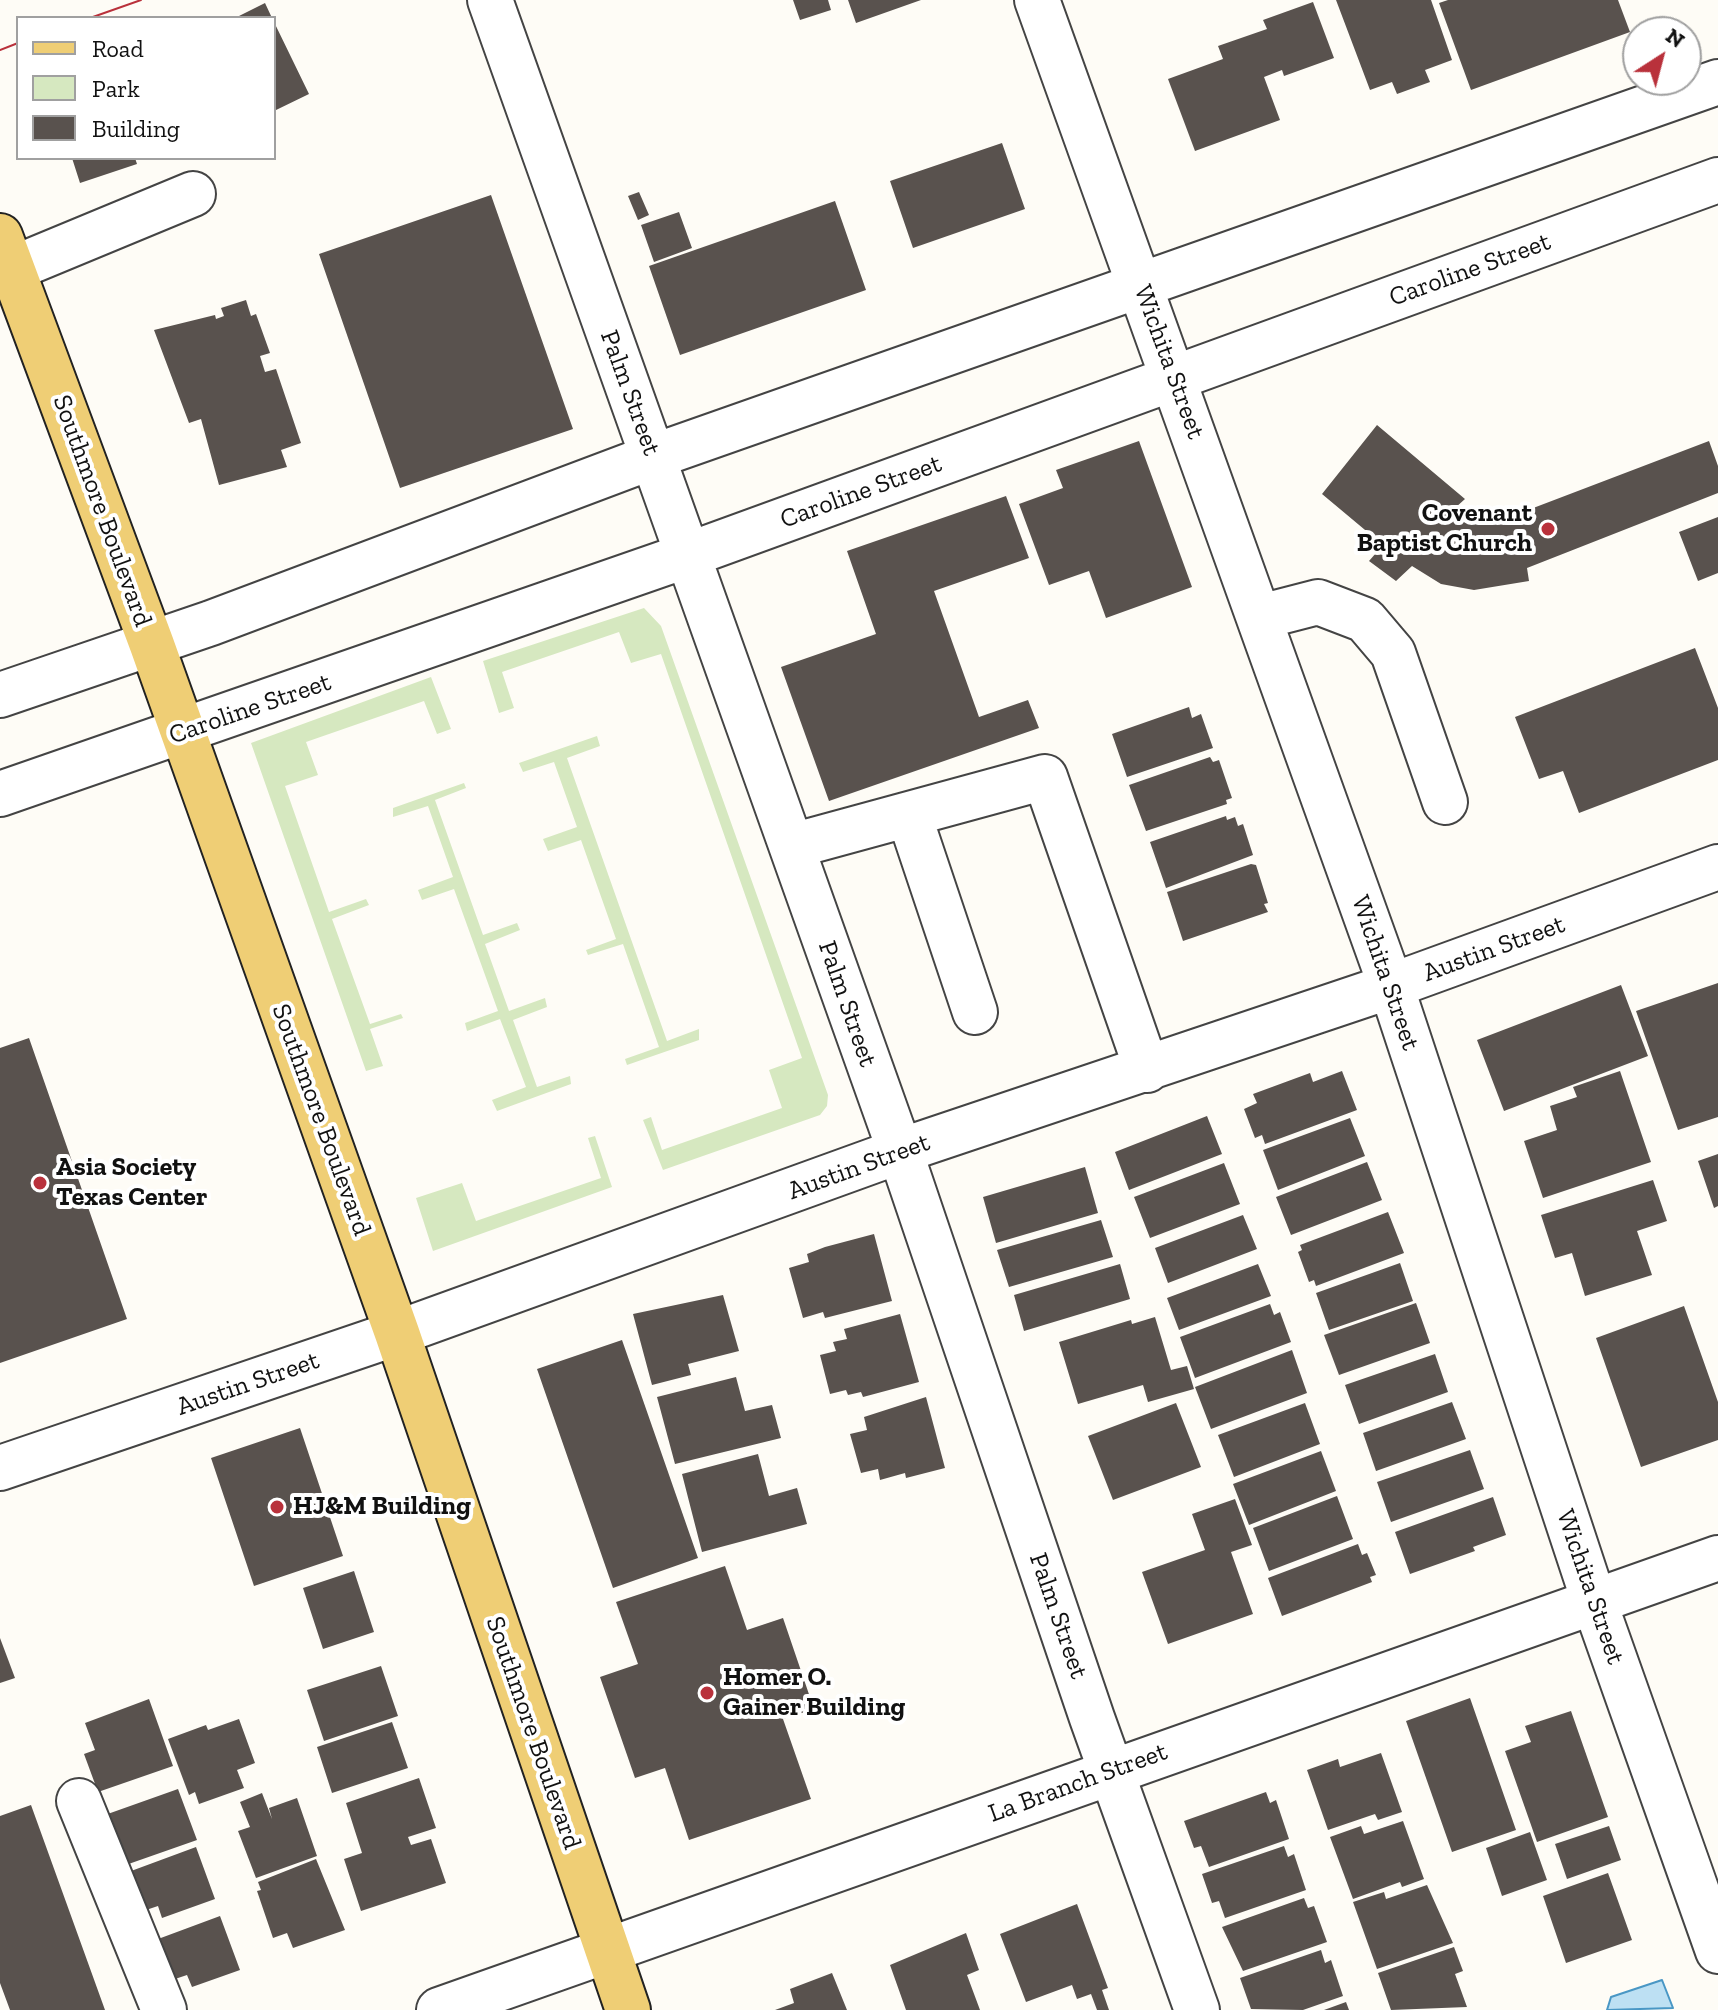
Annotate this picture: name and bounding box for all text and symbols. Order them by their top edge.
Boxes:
legend [16,16,276,160]
north arrow [1622,16,1702,96]
text: N [1661,22,1690,54]
text: Road [92,34,144,63]
text: Park [92,74,140,103]
text: Building [92,114,180,143]
street label: Caroline Street [1385,226,1555,314]
street label: Wichita Street [1127,281,1211,443]
street label: Palm Street [593,326,667,460]
street label: Southmore Boulevard [46,391,158,631]
street label: Caroline Street [776,448,946,536]
place label: Covenant Baptist Church [1357,498,1532,560]
marker: Covenant Baptist Church [1539,520,1557,538]
street label: Caroline Street [165,667,335,751]
street label: Wichita Street [1344,892,1426,1054]
street label: Austin Street [1419,909,1569,989]
street label: Palm Street [811,937,883,1071]
street label: Southmore Boulevard [265,1000,377,1240]
street label: Austin Street [784,1127,934,1207]
place label: Asia Society Texas Center [56,1152,207,1214]
marker: Asia Society Texas Center [31,1174,49,1192]
street label: Austin Street [173,1345,323,1423]
place label: HJ&M Building [293,1491,471,1523]
marker: HJ&M Building [268,1498,286,1516]
street label: Wichita Street [1549,1506,1631,1668]
street label: Palm Street [1022,1549,1094,1683]
street label: Southmore Boulevard [479,1613,587,1853]
place label: Homer O. Gainer Building [723,1662,905,1724]
marker: Homer O. Gainer Building [698,1684,716,1702]
street label: La Branch Street [984,1736,1172,1830]

